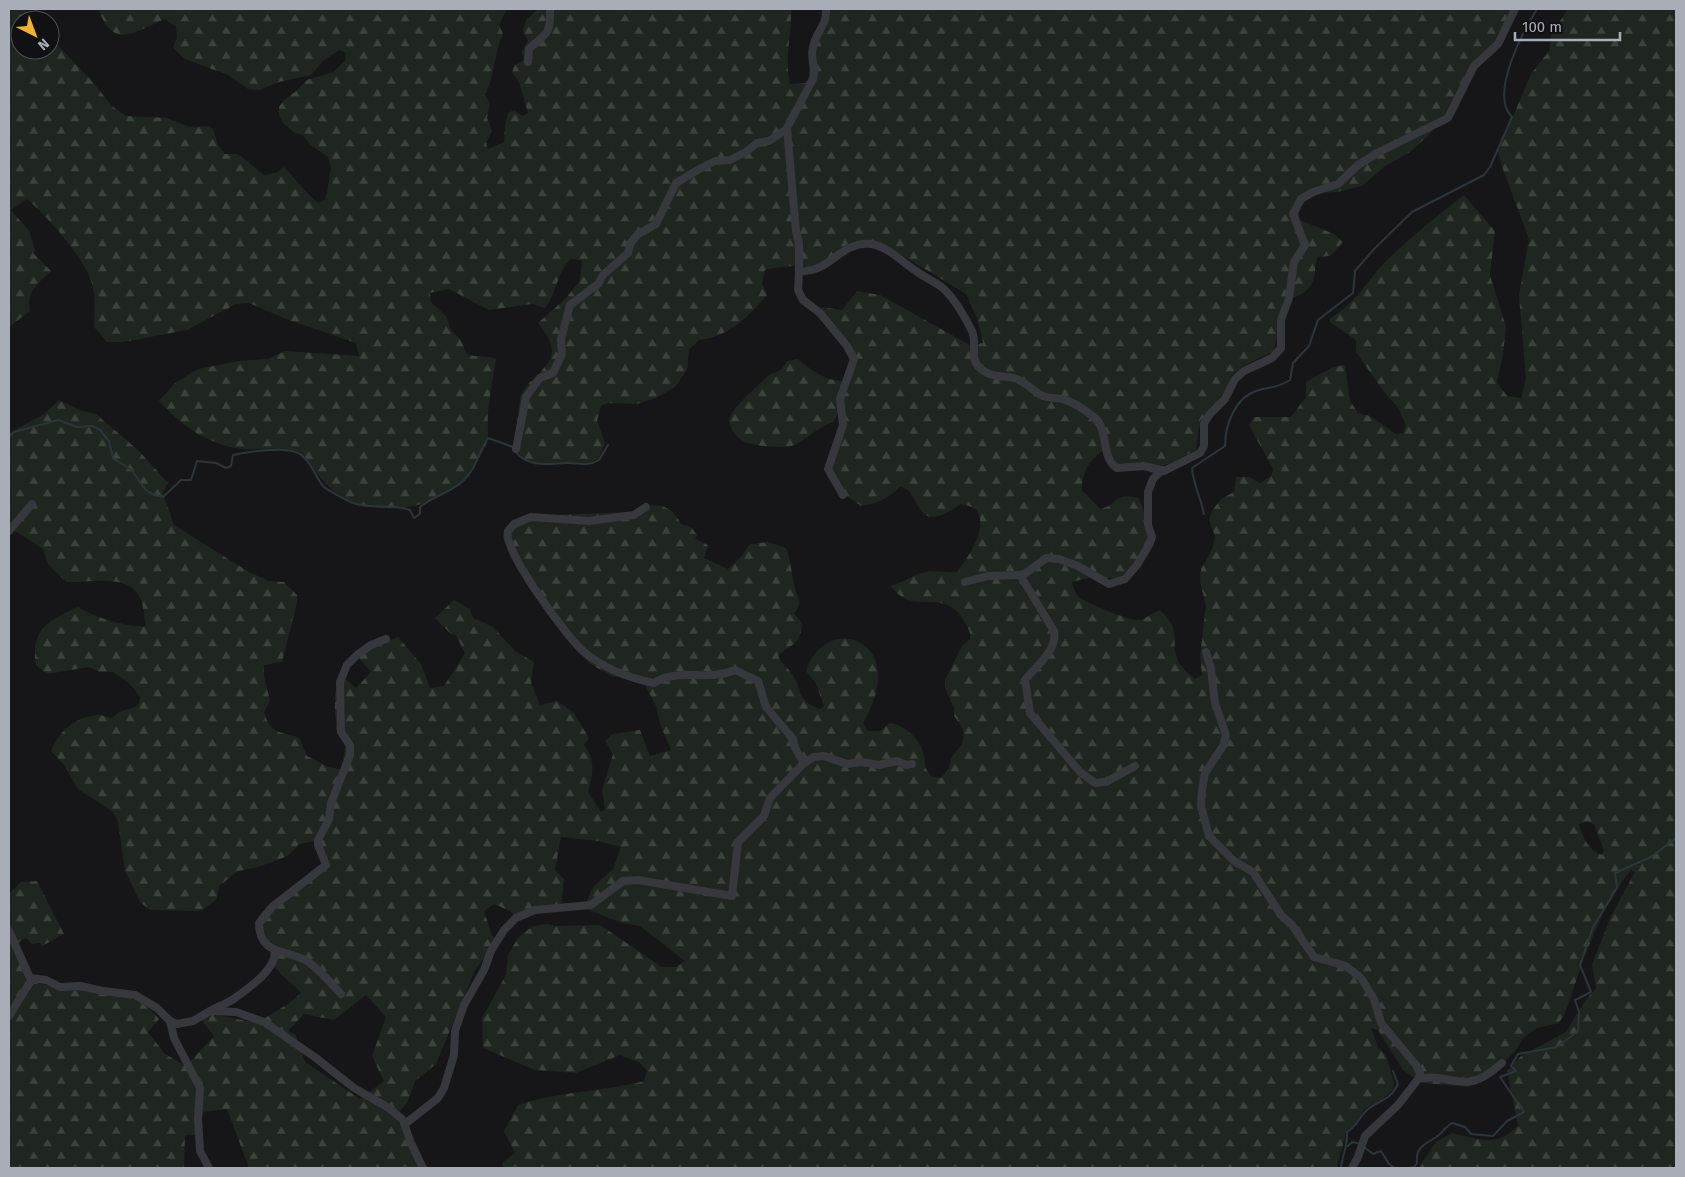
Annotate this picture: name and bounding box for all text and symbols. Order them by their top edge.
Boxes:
north arrow [10,10,60,60]
scale bar [1515,10,1620,42]
text: 100 m [1522,18,1562,36]
text: N [34,35,53,54]

